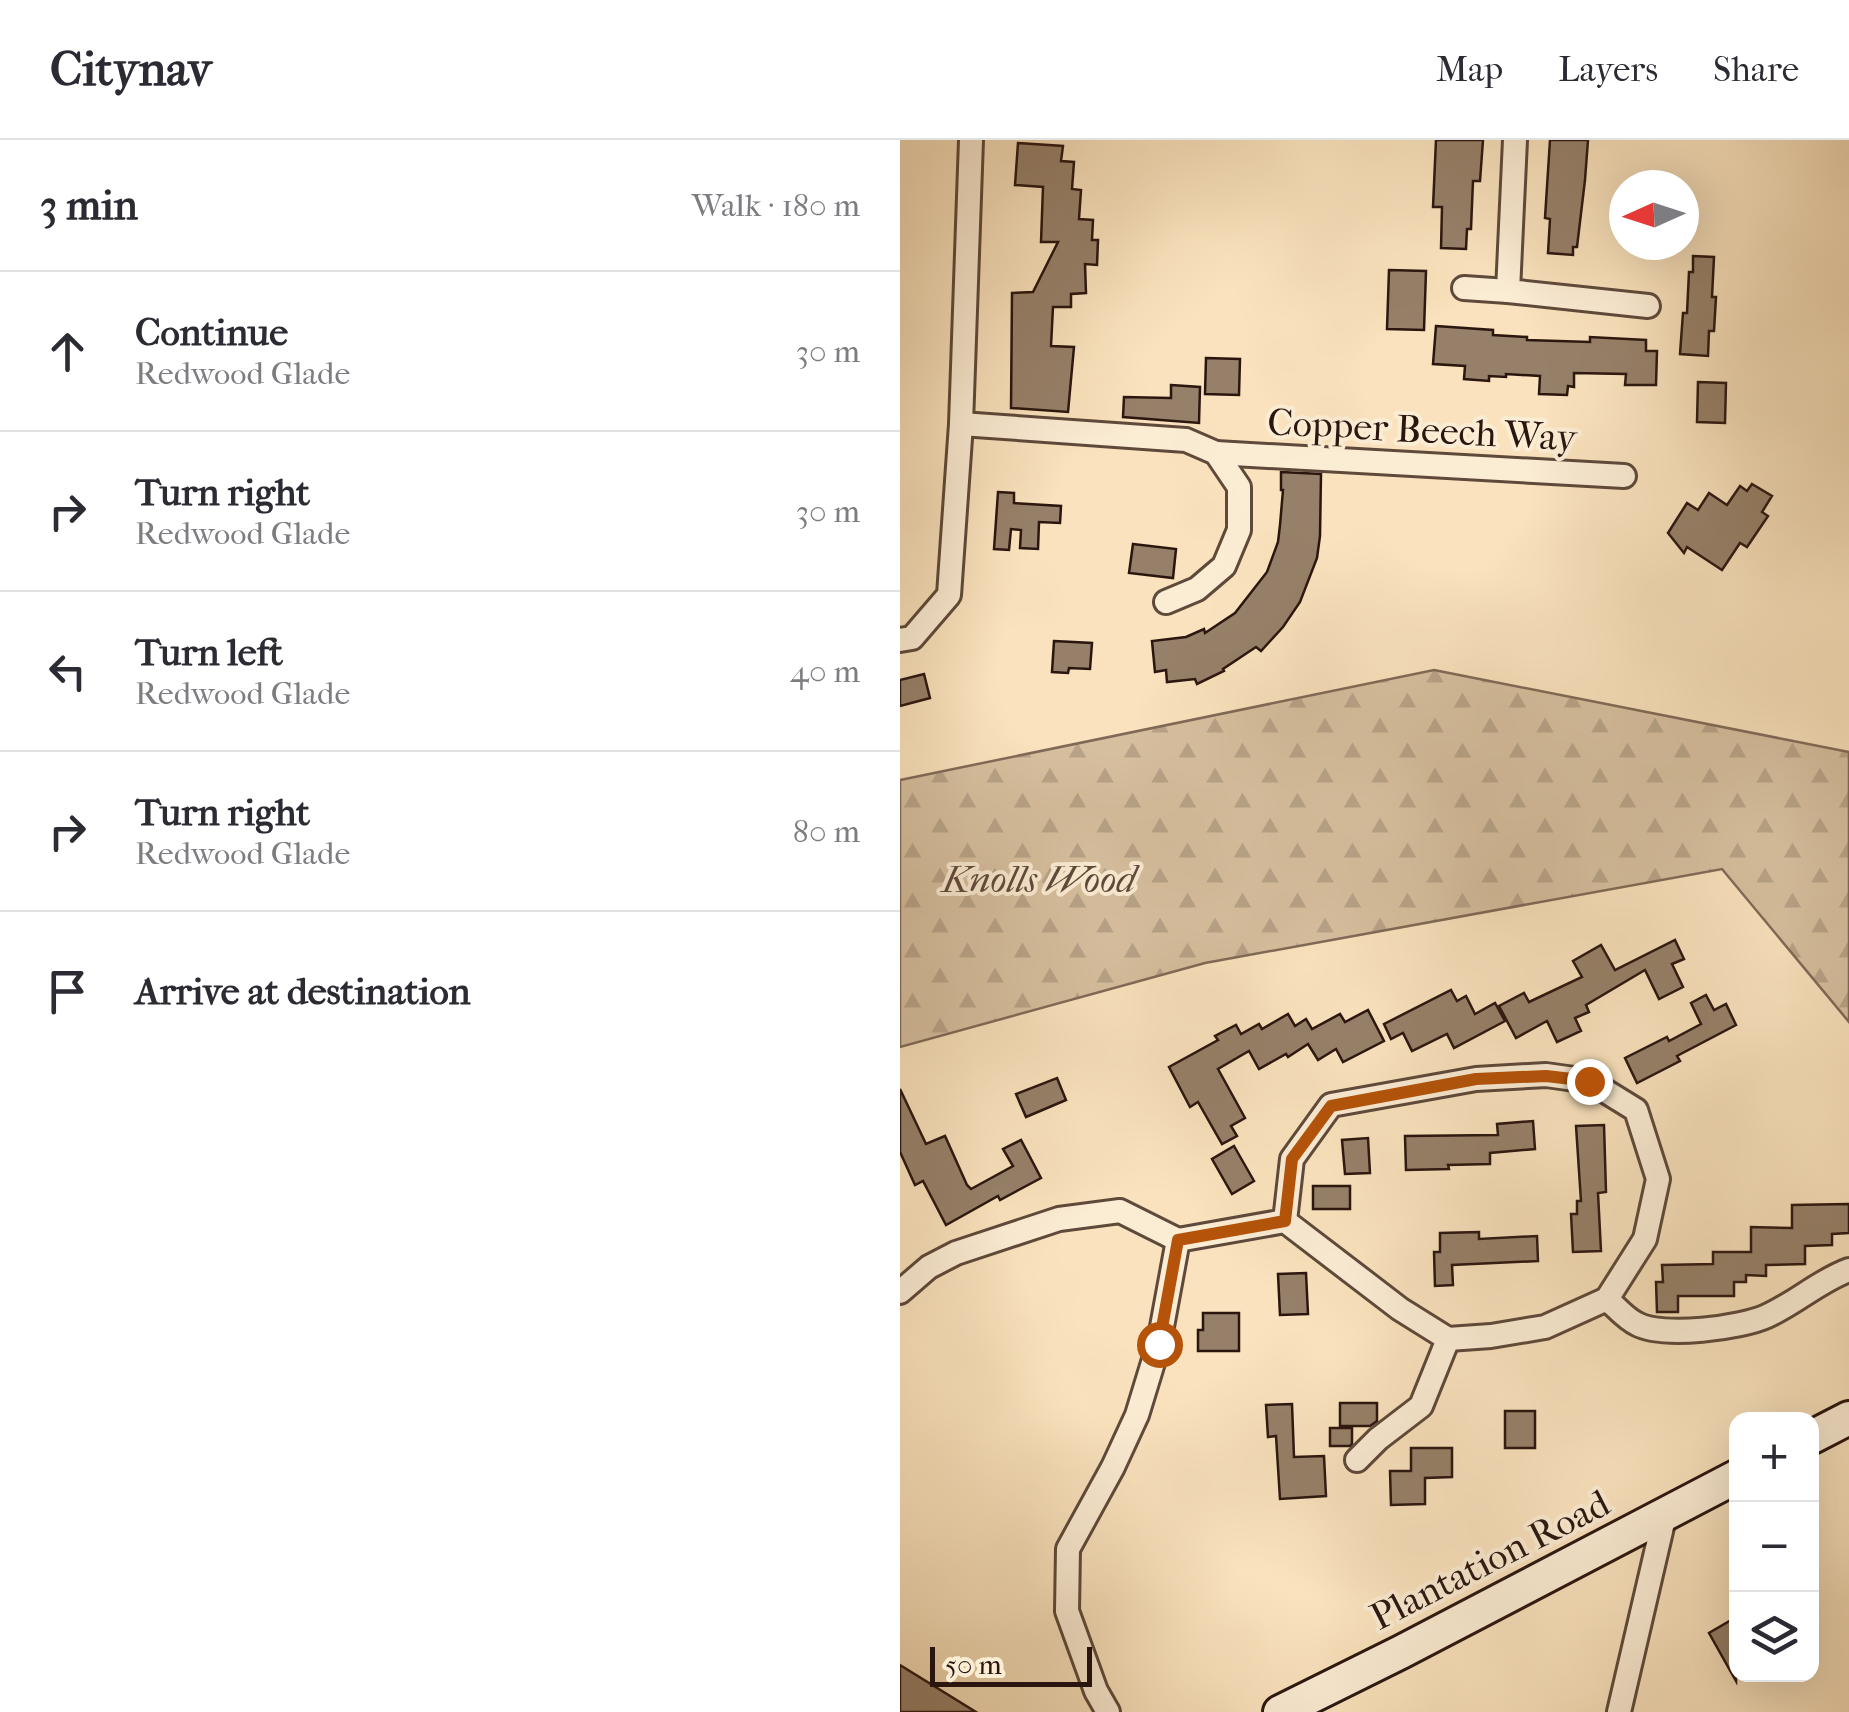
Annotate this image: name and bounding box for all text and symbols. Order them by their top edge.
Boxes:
text: Citynav [50,41,212,97]
text: Map [1436,49,1503,90]
text: Layers [1558,49,1658,90]
text: Share [1713,49,1799,90]
north arrow [1609,170,1699,260]
text: 3 min [40,181,138,230]
text: Walk · 180 m [692,187,860,224]
text: Continue [135,310,288,355]
icon: ahead [40,324,95,379]
text: 30 m [796,333,860,370]
text: Redwood Glade [135,355,350,392]
street label: Copper Beech Way [1266,399,1579,461]
text: Turn right [135,470,310,515]
icon: right [40,484,95,539]
text: 30 m [796,493,860,530]
text: Redwood Glade [135,515,350,552]
text: Turn left [135,630,283,675]
icon: left [40,644,95,699]
text: 40 m [790,653,860,690]
text: Redwood Glade [135,675,350,712]
text: Turn right [135,790,310,835]
icon: right [40,804,95,859]
text: 80 m [793,813,860,850]
text: Redwood Glade [135,835,350,872]
park label: Knolls Wood [939,857,1140,902]
icon: arrive [40,964,95,1019]
text: Arrive at destination [135,969,471,1014]
route end [1567,1059,1613,1105]
route start [1137,1322,1183,1368]
map controls [1729,1412,1819,1682]
button: + [1729,1412,1819,1502]
street label: Plantation Road [1363,1480,1617,1640]
button: − [1729,1502,1819,1592]
button: layers [1729,1592,1819,1682]
scale bar [930,1642,1092,1686]
text: 50 m [945,1648,1002,1681]

